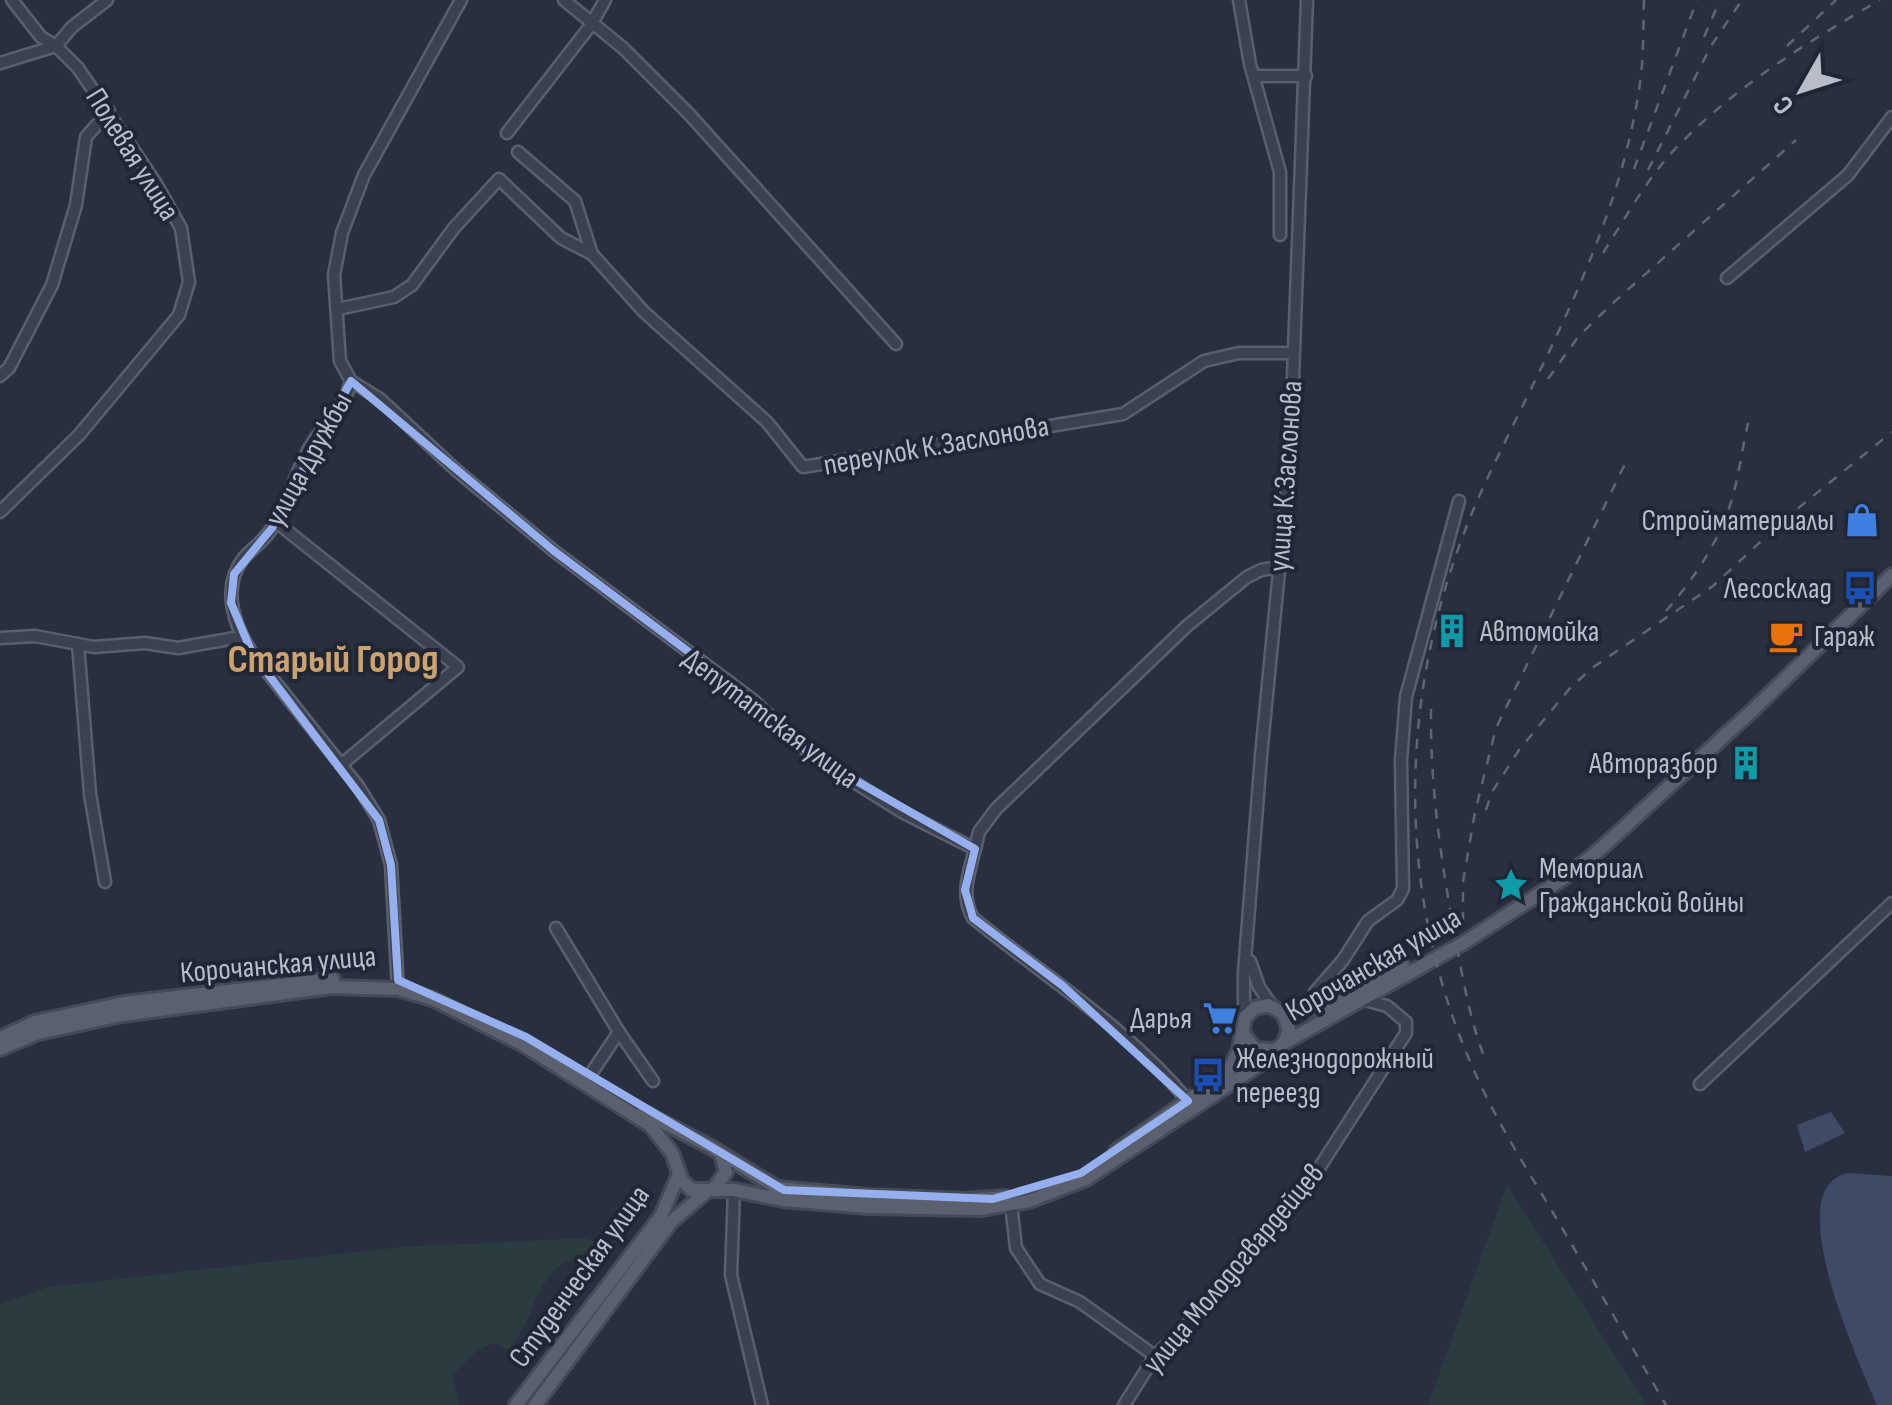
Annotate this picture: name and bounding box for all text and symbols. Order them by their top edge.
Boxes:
north arrow [1752,40,1852,140]
street label: Полевая улица [77,82,187,227]
text: С [1766,89,1801,121]
street label: улица К.Заслонова [1261,379,1311,573]
street label: улица Дружбы [257,386,360,533]
street label: переулок К.Заслонова [821,408,1052,484]
shop icon: Стройматериалы [1843,501,1881,539]
place label: Стройматериалы [1641,503,1834,539]
bus stop icon: Лесосклад [1841,569,1879,607]
place label: Лесосклад [1723,571,1832,607]
building icon: Автомойка [1433,612,1471,650]
place label: Автомойка [1479,614,1599,650]
cafe icon: Гараж [1767,617,1805,655]
place label: Гараж [1814,619,1875,655]
district label: Старый Город [227,636,439,684]
street label: Депутатская улица [675,641,865,797]
building icon: Авторазбор [1727,744,1765,782]
place label: Авторазбор [1588,746,1718,782]
place label: Мемориал Гражданской войны [1539,851,1744,921]
place icon: Мемориал Гражданской войны [1492,866,1530,904]
street label: Корочанская улица [1279,900,1468,1030]
street label: Корочанская улица [179,939,378,991]
supermarket icon: Дарья [1201,999,1239,1037]
place label: Дарья [1130,1001,1192,1037]
place label: Железнодорожный переезд [1236,1041,1434,1111]
bus stop icon: Железнодорожный переезд [1189,1056,1227,1094]
street label: улица Молодогвардейцев [1135,1156,1332,1381]
street label: Студенческая улица [502,1179,658,1375]

